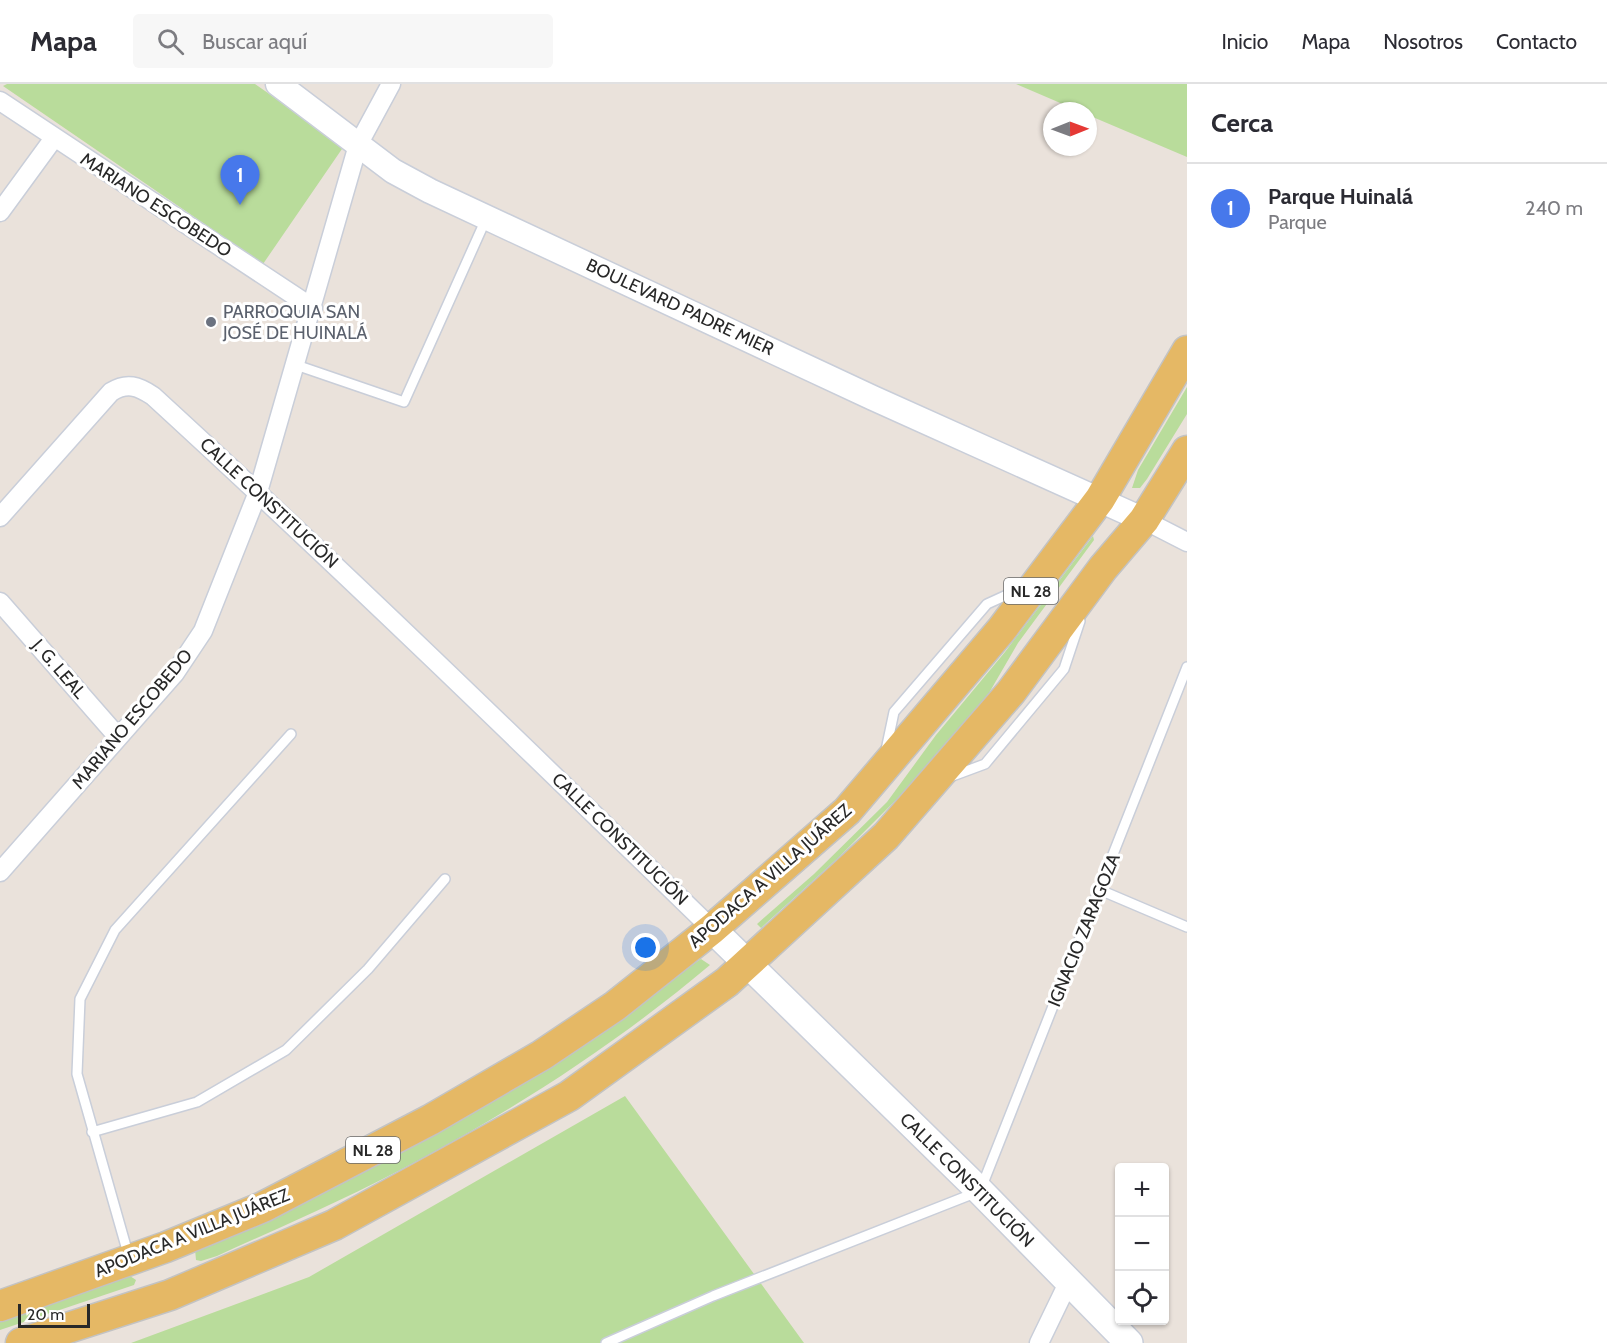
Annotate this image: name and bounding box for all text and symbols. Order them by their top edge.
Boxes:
search box [133,14,553,68]
text: Mapa [30,24,97,58]
icon: search [154,25,187,58]
text: Buscar aquí [202,28,307,55]
text: Inicio [1221,29,1268,54]
text: Mapa [1301,29,1350,54]
text: Nosotros [1383,29,1463,54]
text: Contacto [1496,29,1577,54]
north arrow [1043,102,1097,156]
text: Cerca [1211,107,1273,139]
street label: MARIANO ESCOBEDO [76,148,236,262]
pin: 1 [220,156,260,205]
text: Parque Huinalá [1268,183,1413,210]
text: 1 [1227,196,1234,220]
text: 240 m [1525,196,1583,220]
text: Parque [1268,210,1327,234]
street label: BOULEVARD PADRE MIER [583,254,777,360]
place label: PARROQUIA SAN JOSÉ DE HUINALÁ [222,301,367,344]
marker: PARROQUIA SAN JOSÉ DE HUINALÁ [204,315,218,329]
street label: CALLE CONSTITUCIÓN [195,433,343,573]
road number: NL 28 [1004,578,1058,604]
street label: J. G. LEAL [27,634,91,703]
street label: MARIANO ESCOBEDO [67,645,197,793]
street label: CALLE CONSTITUCIÓN [547,768,693,910]
street label: APODACA A VILLA JUÁREZ [684,799,856,953]
street label: IGNACIO ZARAGOZA [1043,850,1125,1010]
your location [631,933,660,962]
street label: CALLE CONSTITUCIÓN [895,1108,1039,1252]
road number: NL 28 [346,1137,400,1163]
map controls [1115,1163,1169,1325]
button: + [1115,1163,1169,1217]
street label: APODACA A VILLA JUÁREZ [91,1184,293,1282]
button: − [1115,1217,1169,1271]
button: locate [1115,1271,1169,1325]
scale bar [18,1301,90,1328]
text: 20 m [27,1305,64,1324]

